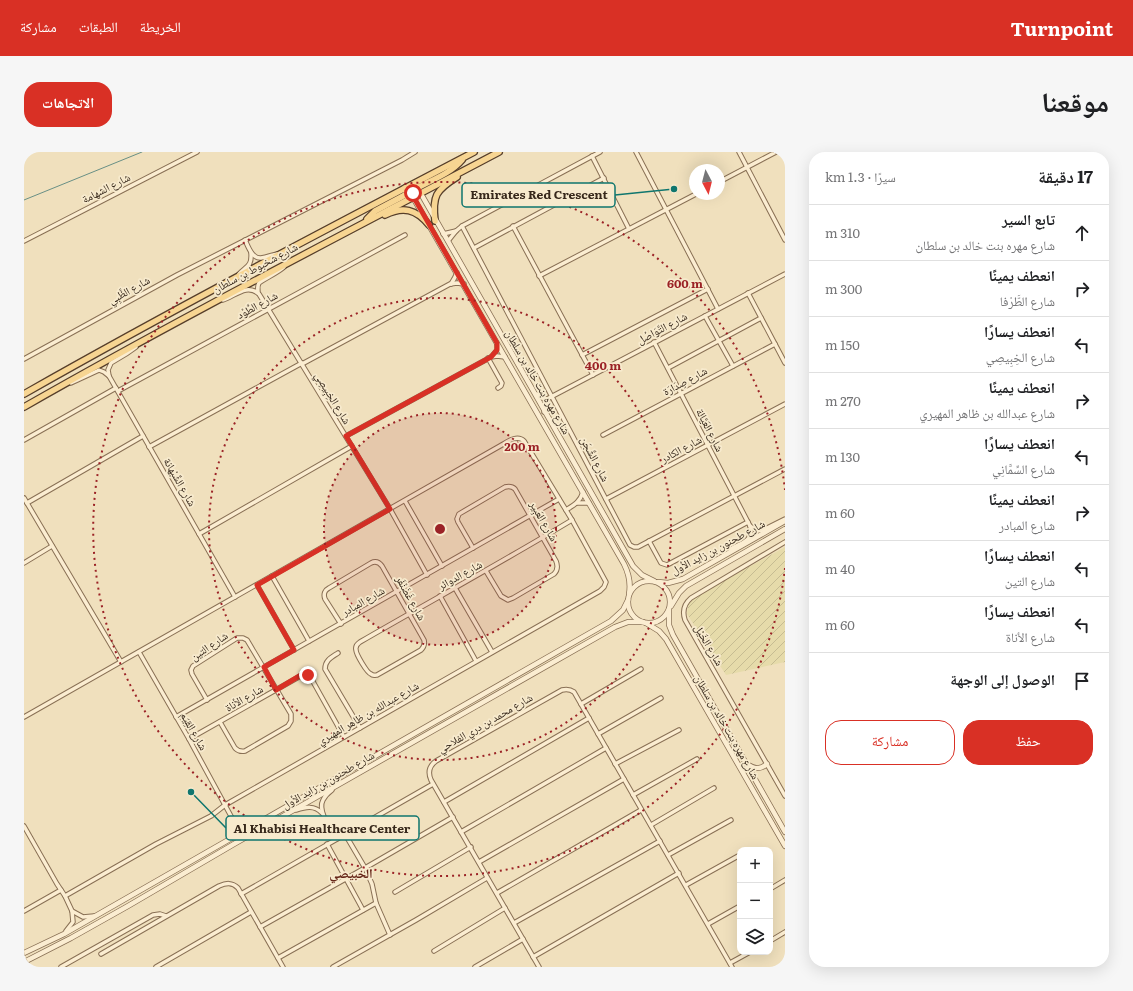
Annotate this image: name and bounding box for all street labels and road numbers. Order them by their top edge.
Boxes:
street label: شارع الشهامة [79,168,132,206]
street label: شارع شخبوط بن سلطان [209,238,300,296]
street label: شارع الظَّبِي [105,271,153,309]
street label: شارع الطَّوْد [233,286,280,322]
street label: شارع التَّوَاصُل [634,307,690,347]
street label: شارع مهره بنت خالد بن سلطان [502,326,575,437]
street label: شارع صِدَارَة [659,362,710,399]
street label: شارع الخِبِيصِي [310,368,356,428]
street label: شارع العَيَّالة [693,405,729,454]
street label: شارع الكادر [656,431,704,466]
street label: شارع الشَّجَن [577,433,614,484]
street label: شارع الشَّبْهانة [161,454,201,509]
street label: شارع العَبِير [525,496,563,544]
street label: شارع طحنون بن زايد الأول [668,515,767,578]
street label: شارع الدوائر [434,555,485,593]
street label: شارع غَضَنْفَر [392,571,431,623]
street label: شارع المبادر [337,581,387,619]
street label: شارع الخَيْل [691,621,728,668]
street label: شارع التين [186,627,230,664]
street label: شارع مهره بنت خالد بن سلطان [691,671,764,782]
street label: شارع عبدالله بن ظاهر المهيري [314,677,422,749]
street label: شارع الأناة [221,680,266,714]
street label: شارع محمد بن دري الفلاحي [434,688,536,757]
street label: شارع القِيَم [177,708,212,753]
street label: شارع طحنون بن زايد الأول [278,746,377,812]

